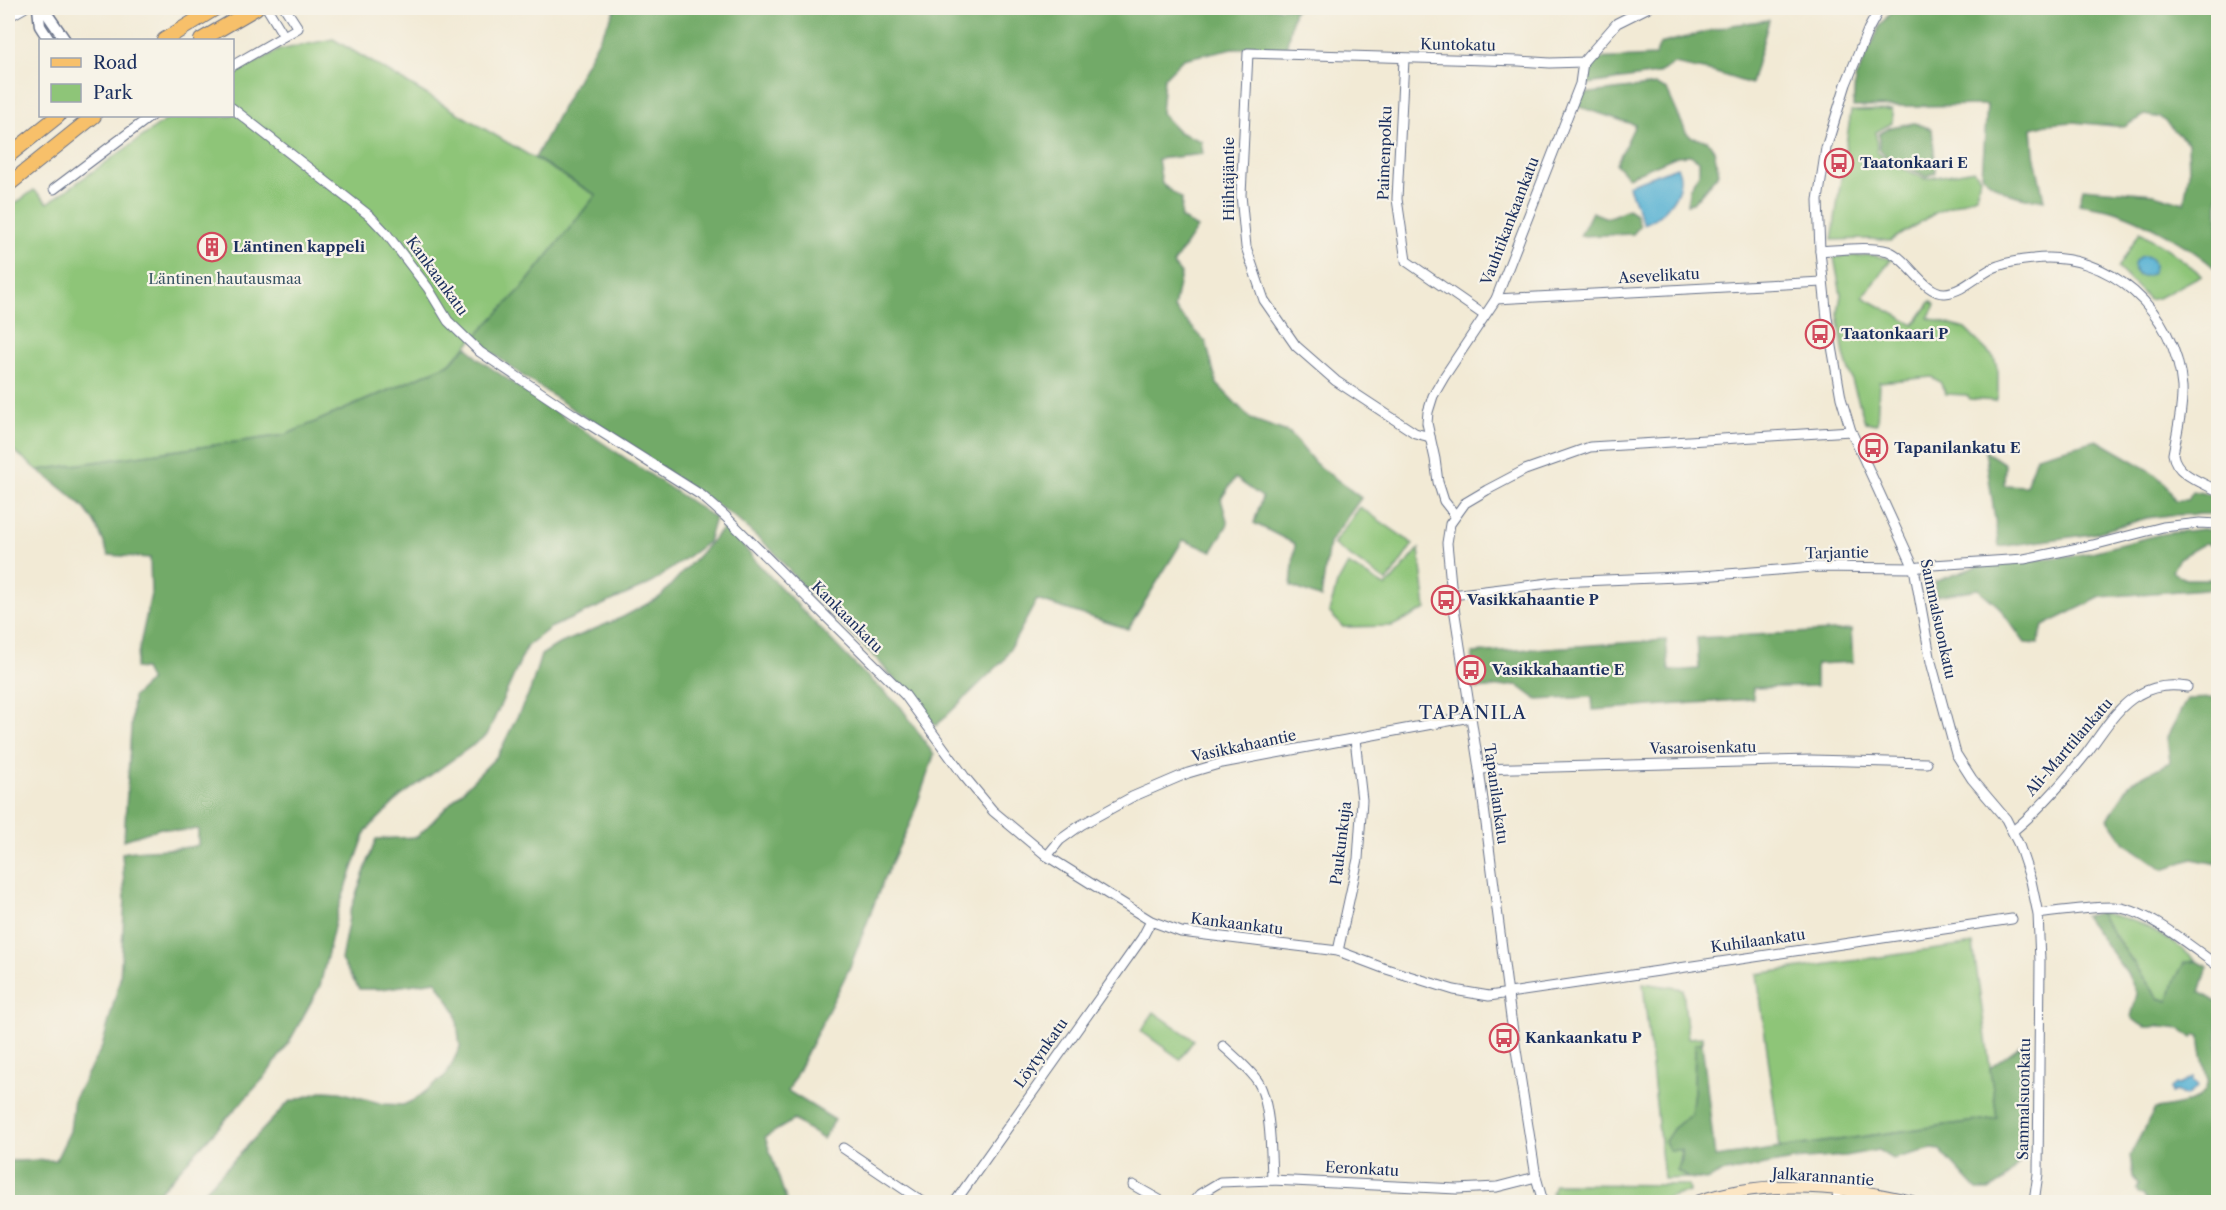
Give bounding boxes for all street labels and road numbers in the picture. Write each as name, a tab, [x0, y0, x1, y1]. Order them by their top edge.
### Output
street label: Kuntokatu	[1420, 34, 1496, 55]
street label: Paimenpolku	[1373, 105, 1396, 201]
street label: Hiihtäjäntie	[1219, 137, 1238, 221]
street label: Vauhtikankaankatu	[1476, 154, 1543, 289]
street label: Kankaankatu	[402, 232, 473, 319]
street label: Asevelikatu	[1617, 264, 1700, 287]
street label: Tarjantie	[1805, 542, 1869, 563]
street label: Sammalsuonkatu	[1916, 557, 1960, 681]
street label: Kankaankatu	[808, 577, 887, 656]
street label: Ali-Marttilankatu	[2020, 694, 2116, 800]
street label: Vasikkahaantie	[1189, 725, 1298, 766]
street label: Vasaroisenkatu	[1648, 737, 1757, 758]
street label: Tapanilankatu	[1480, 742, 1513, 845]
street label: Paukunkuja	[1326, 800, 1355, 886]
street label: Kankaankatu	[1190, 908, 1285, 939]
street label: Kuhilaankatu	[1709, 924, 1806, 957]
street label: Löytynkatu	[1010, 1014, 1072, 1091]
street label: Sammalsuonkatu	[2013, 1038, 2034, 1160]
street label: Eeronkatu	[1324, 1157, 1400, 1180]
street label: Jalkarannantie	[1769, 1163, 1875, 1190]

